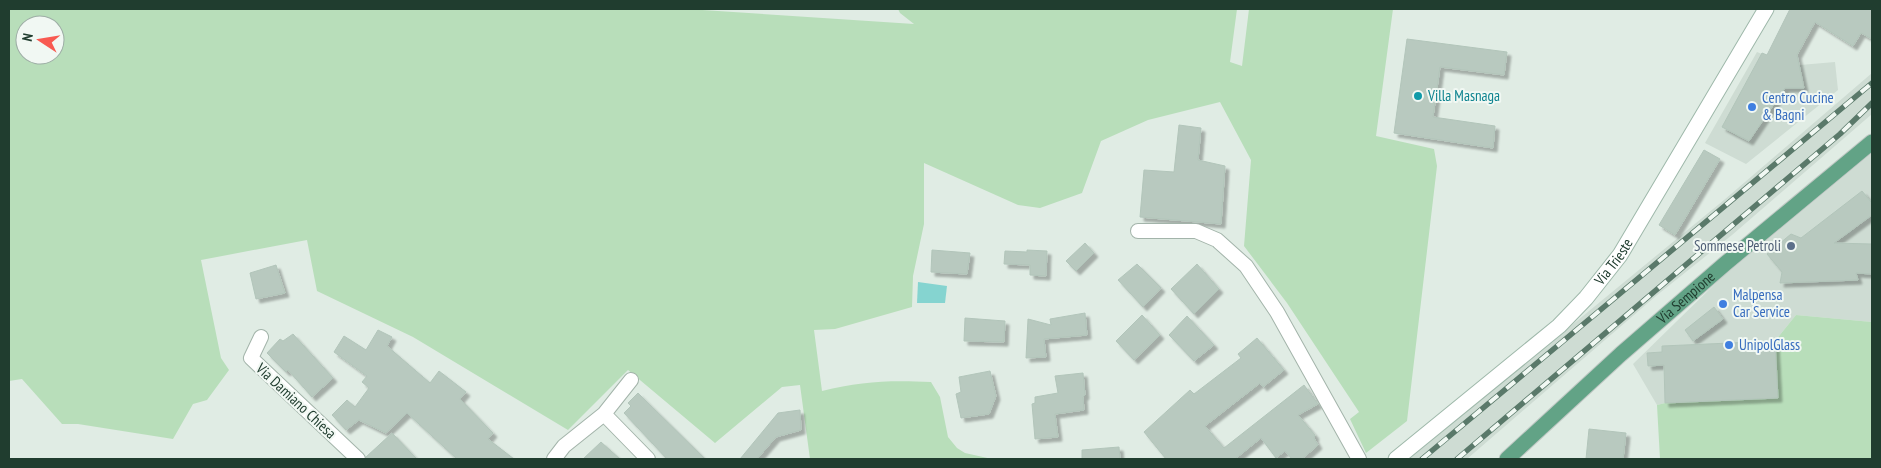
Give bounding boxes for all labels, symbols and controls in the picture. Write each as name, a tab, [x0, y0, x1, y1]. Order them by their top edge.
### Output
north arrow	[15, 15, 65, 65]
text: N	[18, 32, 37, 43]
place label: Villa Masnaga	[1427, 86, 1500, 105]
place label: Centro Cucine & Bagni	[1762, 88, 1834, 124]
marker: Villa Masnaga	[1412, 90, 1424, 102]
marker: Centro Cucine & Bagni	[1746, 101, 1758, 113]
street label: Via Trieste	[1589, 235, 1637, 289]
place label: Sommese Petroli	[1694, 236, 1781, 255]
marker: Sommese Petroli	[1785, 240, 1797, 252]
street label: Via Sempione	[1652, 267, 1719, 328]
place label: Malpensa Car Service	[1733, 285, 1790, 321]
marker: Malpensa Car Service	[1717, 298, 1729, 310]
place label: UnipolGlass	[1739, 335, 1800, 354]
marker: UnipolGlass	[1723, 339, 1735, 351]
street label: Via Damiano Chiesa	[252, 358, 340, 443]

